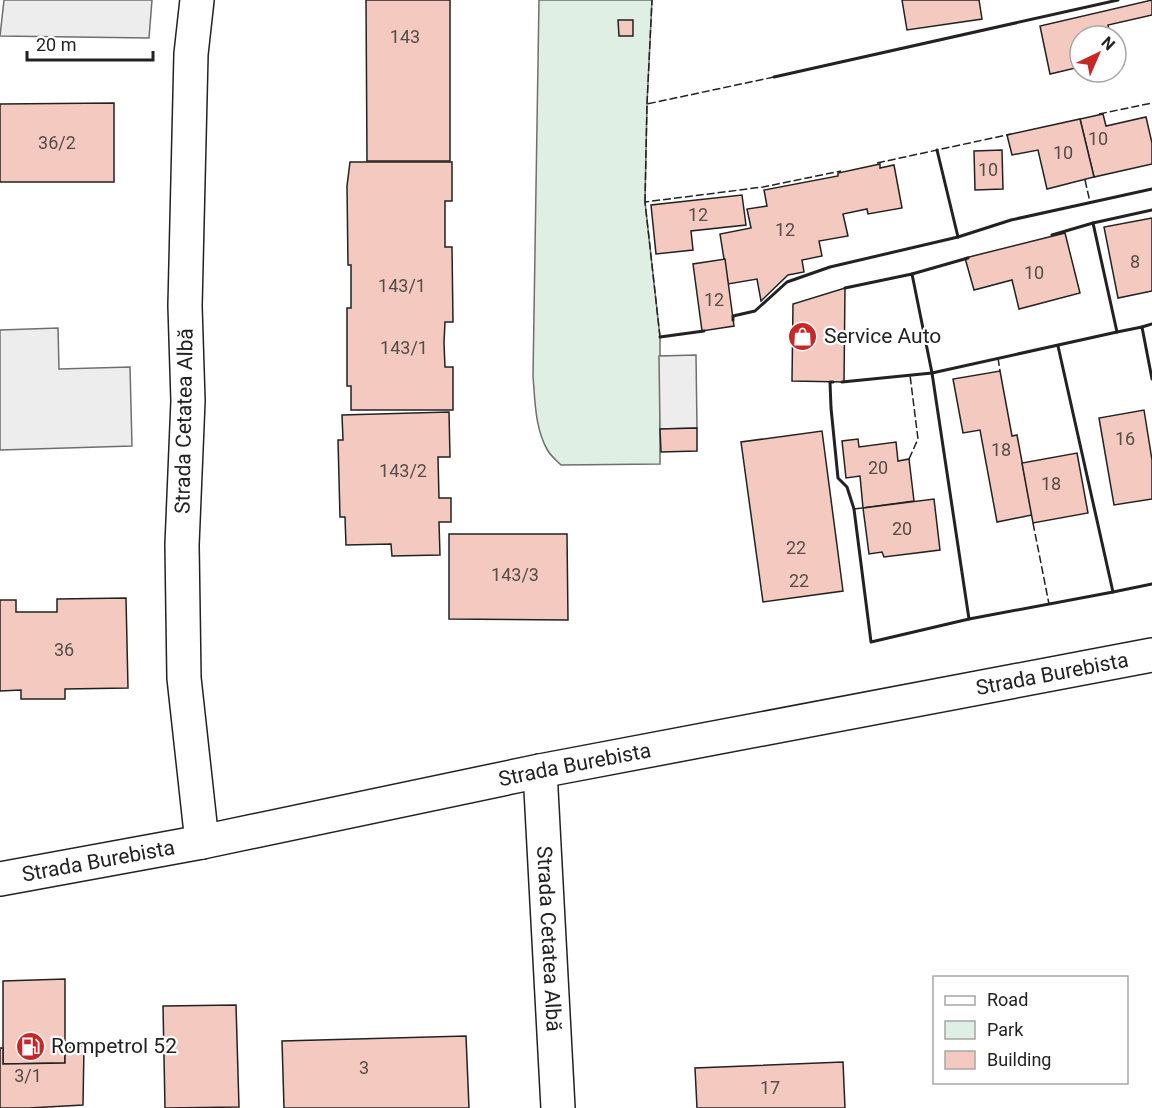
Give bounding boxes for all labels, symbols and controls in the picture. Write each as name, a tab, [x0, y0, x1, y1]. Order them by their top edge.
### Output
scale bar	[27, 24, 153, 62]
north arrow	[1068, 24, 1128, 84]
house number: 143	[390, 26, 420, 47]
text: N	[1097, 33, 1119, 54]
text: 20 m	[36, 34, 76, 55]
house number: 10	[1088, 128, 1108, 149]
house number: 36/2	[38, 132, 76, 153]
house number: 10	[1053, 142, 1073, 163]
house number: 10	[978, 159, 998, 180]
house number: 12	[688, 204, 708, 225]
house number: 12	[775, 219, 795, 240]
house number: 8	[1130, 251, 1140, 272]
house number: 10	[1024, 262, 1044, 283]
house number: 143/1	[378, 275, 426, 296]
house number: 12	[704, 289, 724, 310]
shop icon: Service Auto	[787, 320, 819, 352]
place label: Service Auto	[824, 324, 941, 348]
street label: Strada Cetatea Albă	[170, 328, 198, 514]
house number: 143/1	[380, 337, 428, 358]
house number: 16	[1115, 428, 1135, 449]
house number: 18	[991, 439, 1011, 460]
house number: 20	[868, 457, 888, 478]
house number: 143/2	[379, 460, 427, 481]
house number: 18	[1041, 473, 1061, 494]
house number: 20	[892, 518, 912, 539]
house number: 22	[786, 537, 806, 558]
house number: 143/3	[491, 564, 539, 585]
house number: 22	[789, 570, 809, 591]
house number: 36	[54, 639, 74, 660]
street label: Strada Burebista	[974, 648, 1130, 700]
street label: Strada Burebista	[496, 738, 653, 791]
street label: Strada Burebista	[20, 835, 177, 887]
street label: Strada Cetatea Albă	[532, 845, 566, 1032]
legend	[933, 976, 1128, 1084]
text: Road	[987, 989, 1028, 1010]
text: Park	[987, 1019, 1024, 1040]
fuel station icon: Rompetrol 52	[14, 1030, 46, 1062]
place label: Rompetrol 52	[51, 1034, 177, 1058]
text: Building	[987, 1049, 1051, 1070]
house number: 3	[359, 1057, 369, 1078]
house number: 3/1	[14, 1065, 42, 1086]
house number: 17	[760, 1077, 780, 1098]

